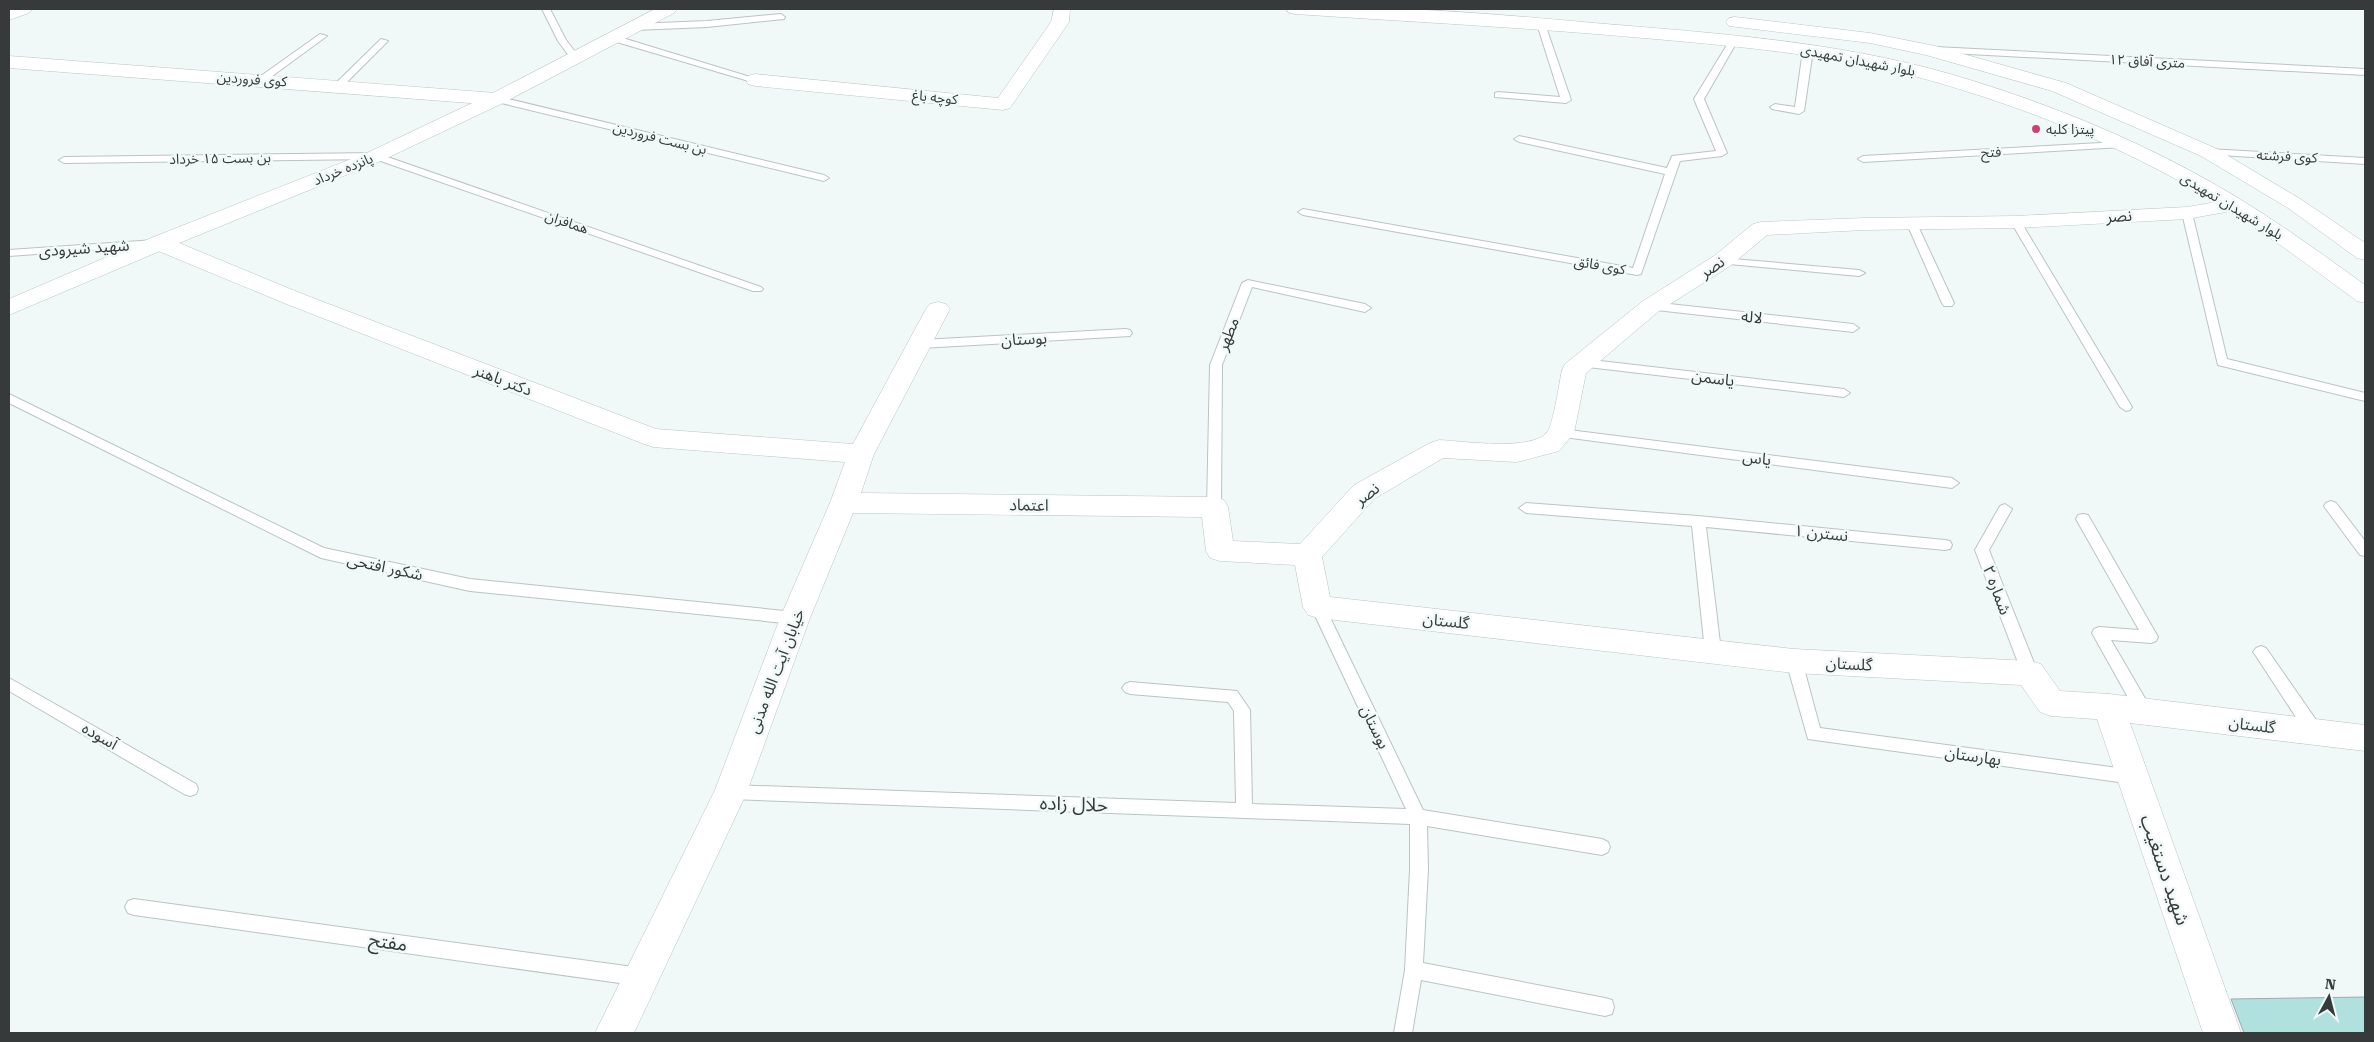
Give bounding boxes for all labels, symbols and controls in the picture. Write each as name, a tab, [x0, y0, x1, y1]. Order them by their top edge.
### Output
street label: بلوار شهیدان تمهیدی	[1799, 41, 1917, 80]
street label: ۱۲ متری آفاق	[2108, 51, 2186, 72]
street label: کوی فروردین	[216, 69, 288, 90]
street label: کوچه باغ	[911, 87, 959, 110]
street label: بن بست فروردین	[611, 119, 709, 158]
place label: پیتزا کلبه	[2046, 121, 2094, 139]
marker: پیتزا کلبه	[2030, 123, 2042, 135]
street label: فتح	[1980, 143, 2002, 164]
street label: کوی فرشته	[2256, 146, 2318, 167]
street label: بن بست ۱۵ خرداد	[169, 149, 271, 168]
street label: پانزده خرداد	[311, 150, 376, 190]
street label: بلوار شهیدان تمهیدی	[2177, 169, 2286, 244]
street label: نصر	[2105, 206, 2132, 226]
street label: همافران	[543, 207, 591, 238]
street label: شهید شیرودی	[38, 235, 130, 261]
street label: نصر	[1695, 252, 1728, 283]
street label: کوی فائق	[1573, 253, 1627, 279]
street label: لاله	[1740, 306, 1764, 328]
street label: مطهر	[1212, 315, 1243, 354]
street label: بوستان	[1001, 328, 1047, 350]
street label: دکتر باهنر	[470, 360, 535, 400]
street label: یاسمن	[1691, 366, 1735, 390]
street label: یاس	[1742, 447, 1772, 469]
street label: نصر	[1350, 479, 1383, 510]
street label: اعتماد	[1009, 495, 1049, 515]
street label: نسترن ۱	[1793, 521, 1849, 545]
street label: شکور افتحی	[345, 550, 425, 584]
street label: شماره ۲	[1979, 563, 2015, 617]
street label: خیابان آیت الله مدنی	[744, 606, 808, 736]
street label: گلستان	[1422, 609, 1471, 633]
street label: گلستان	[1825, 653, 1873, 675]
street label: بوستان	[1356, 702, 1394, 752]
street label: گلستان	[2228, 713, 2277, 737]
street label: آسوده	[79, 718, 122, 754]
street label: بهارستان	[1944, 743, 2002, 769]
street label: حلال زاده	[1039, 791, 1109, 817]
street label: شهید دستغیب	[2135, 812, 2195, 928]
street label: مفتح	[367, 928, 409, 959]
north arrow	[2304, 972, 2354, 1022]
text: N	[2324, 975, 2337, 993]

